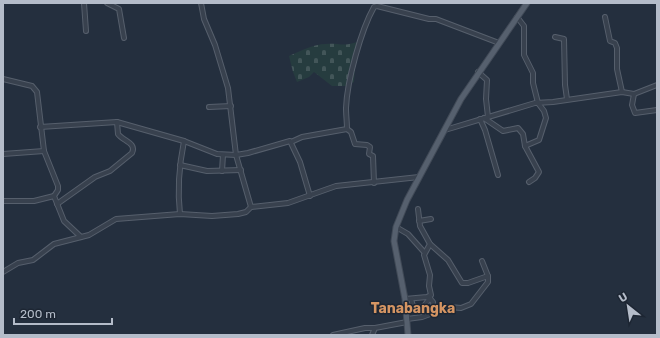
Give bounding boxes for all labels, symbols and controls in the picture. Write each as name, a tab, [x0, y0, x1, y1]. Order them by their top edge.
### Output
north arrow	[608, 286, 648, 326]
text: U	[617, 290, 630, 305]
scale bar	[14, 300, 112, 326]
district label: Tanabangka	[371, 300, 455, 317]
text: 200 m	[20, 307, 56, 321]

